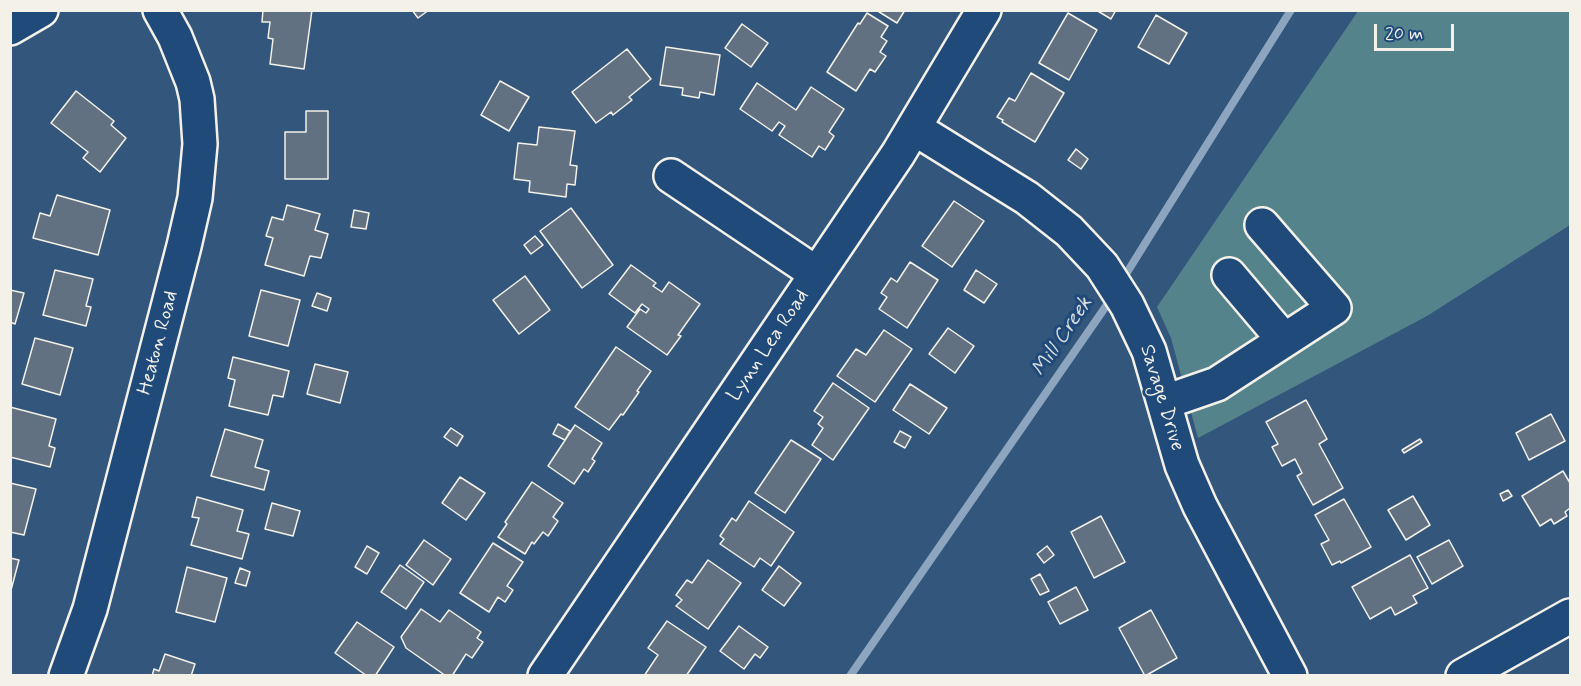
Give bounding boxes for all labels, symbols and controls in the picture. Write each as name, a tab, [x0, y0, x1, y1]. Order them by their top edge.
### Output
scale bar	[1377, 12, 1456, 50]
text: 20 m	[1385, 22, 1423, 46]
street label: Lynn Lea Road	[723, 286, 815, 406]
street label: Heaton Road	[134, 288, 184, 398]
water label: Mill Creek	[1027, 292, 1099, 382]
street label: Savage Drive	[1133, 342, 1189, 454]

